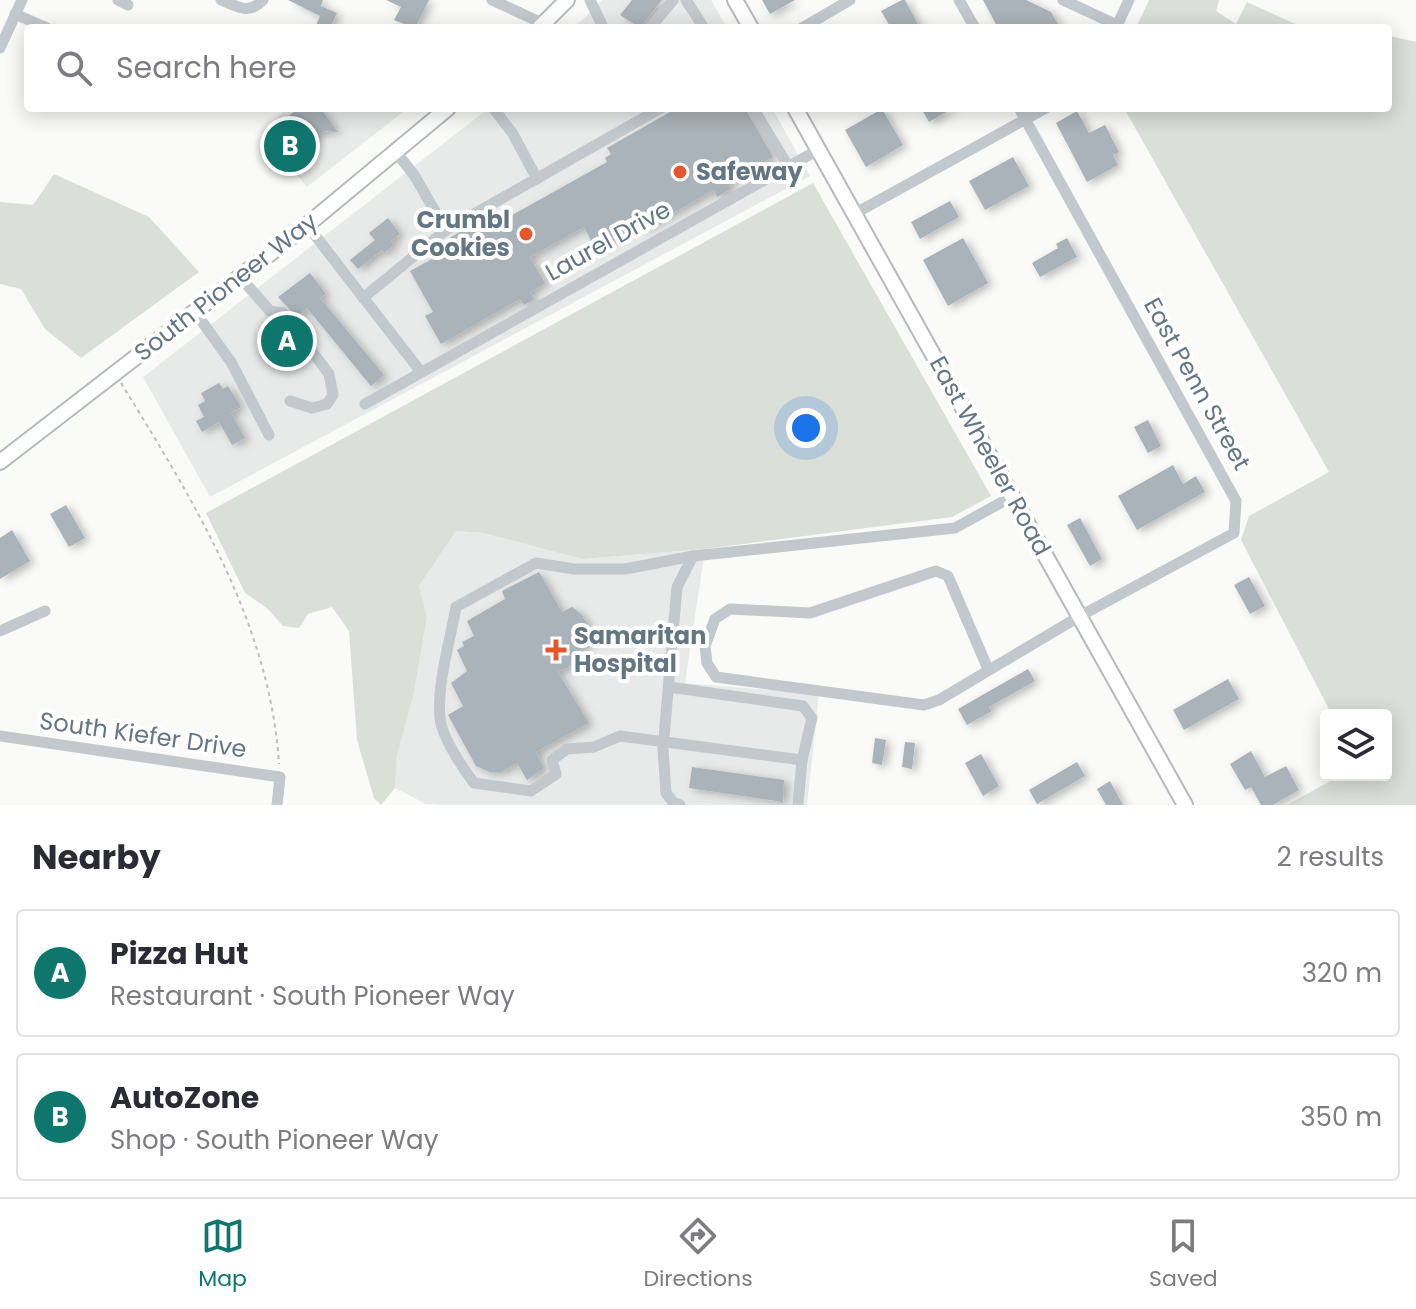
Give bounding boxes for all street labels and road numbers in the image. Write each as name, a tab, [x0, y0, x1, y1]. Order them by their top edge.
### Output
street label: Laurel Drive	[539, 193, 676, 289]
street label: South Pioneer Way	[127, 204, 325, 369]
street label: East Penn Street	[1136, 292, 1259, 476]
street label: East Wheeler Road	[922, 350, 1059, 561]
street label: South Kiefer Drive	[37, 704, 249, 765]

